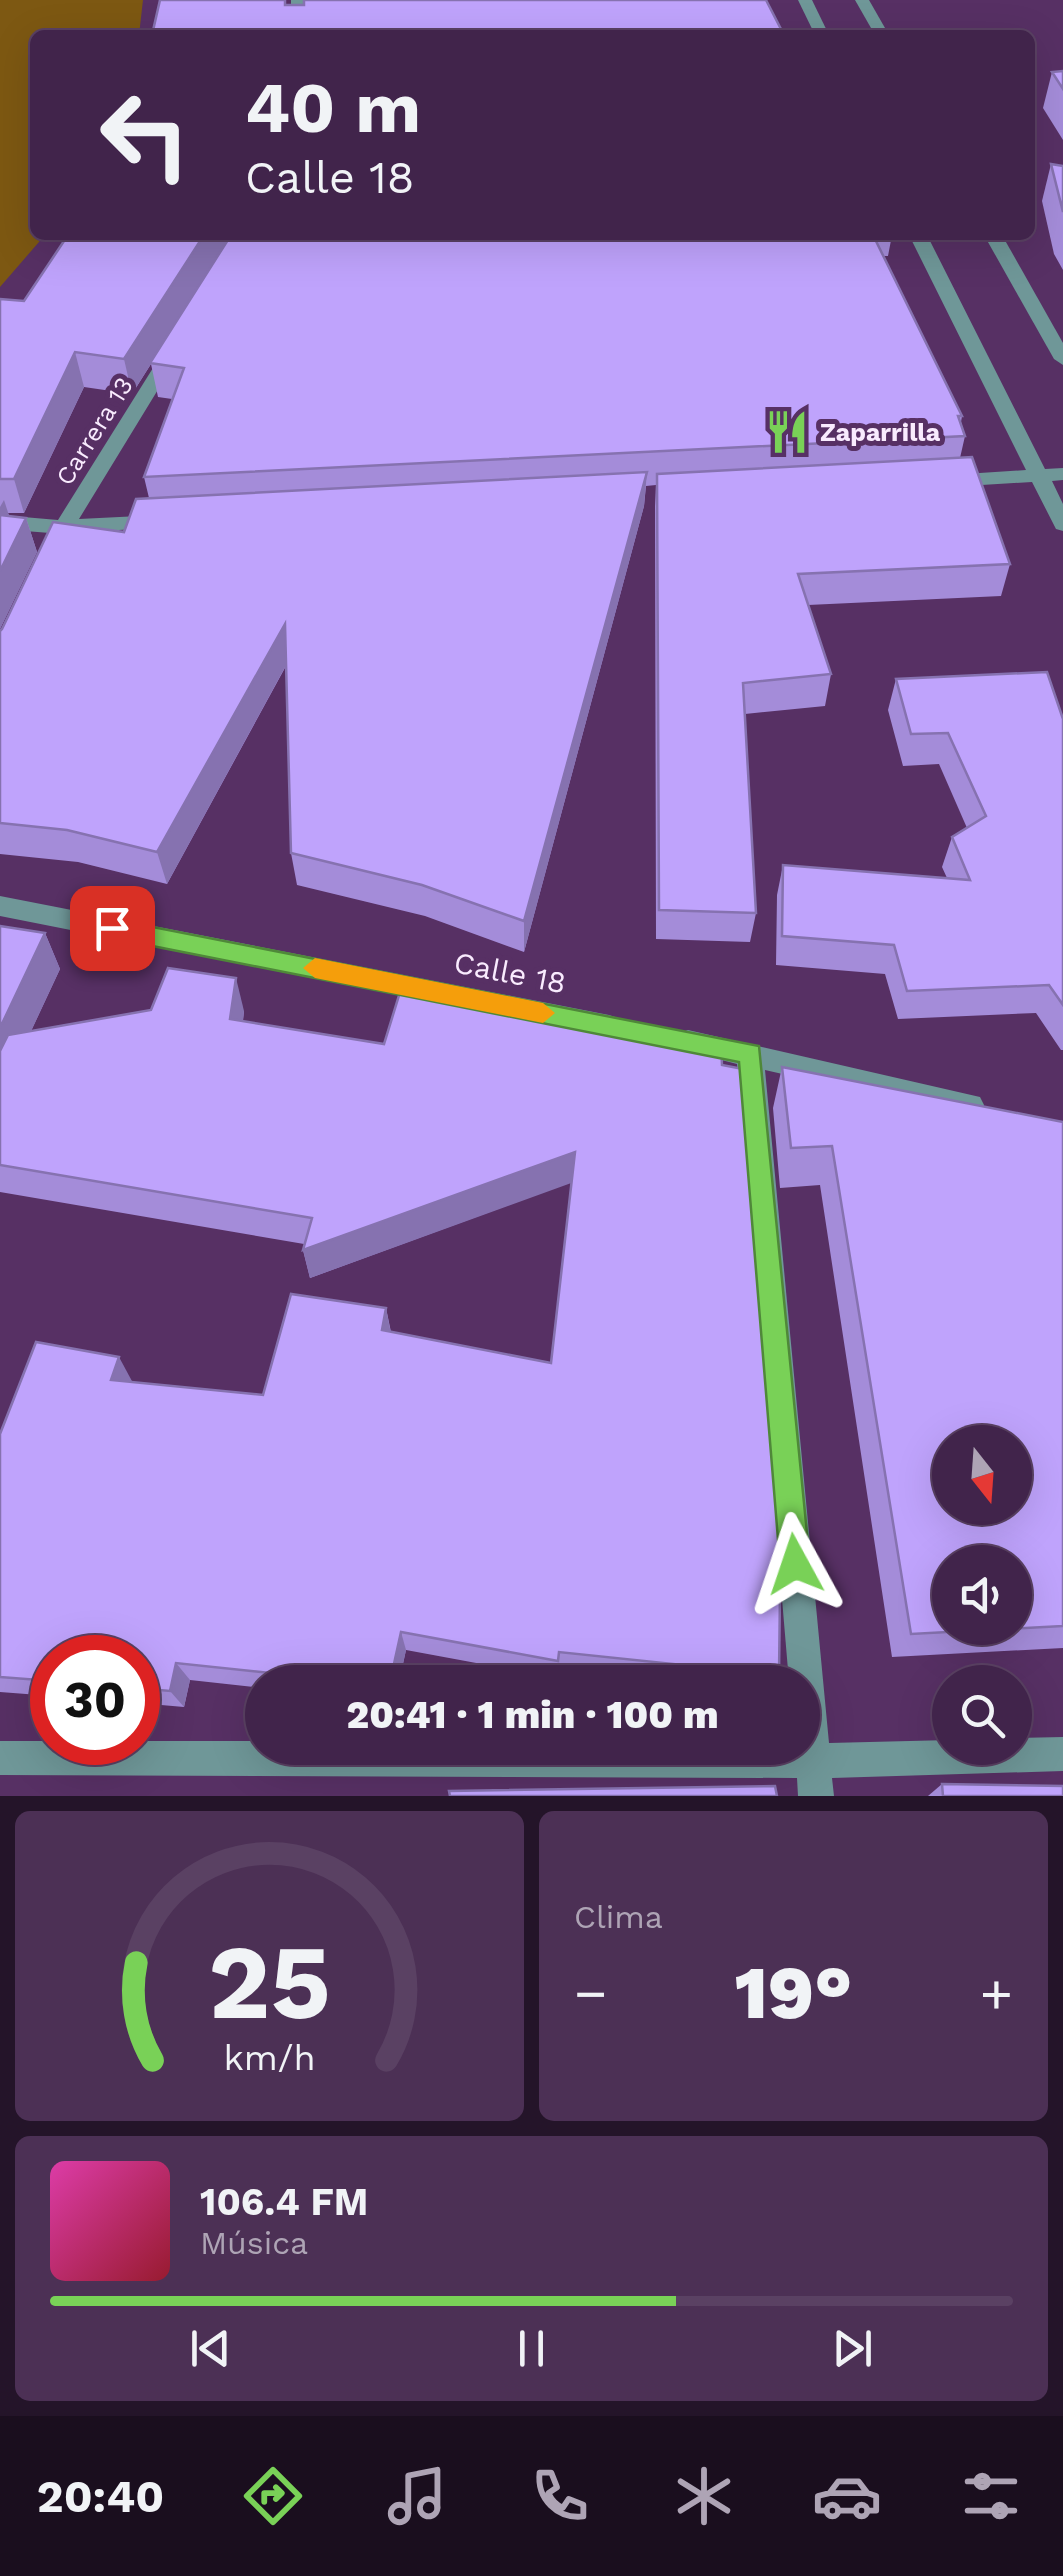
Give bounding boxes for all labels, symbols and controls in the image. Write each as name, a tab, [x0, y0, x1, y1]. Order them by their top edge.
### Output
text: 40 m	[245, 67, 421, 149]
icon: left	[80, 70, 210, 200]
text: Calle 18	[245, 151, 415, 204]
street label: Carrera 13	[50, 372, 139, 490]
restaurant icon: Zaparrilla	[763, 408, 811, 456]
place label: Zaparrilla	[820, 418, 941, 447]
pin	[70, 886, 155, 971]
icon: arrive	[85, 901, 140, 956]
street label: Calle 18	[451, 945, 569, 1000]
north arrow	[932, 1425, 1032, 1525]
map controls	[932, 1425, 1032, 1765]
position arrow	[743, 1512, 847, 1616]
button: sound	[932, 1545, 1032, 1645]
speed limit sign: 30	[30, 1635, 160, 1765]
button: search	[932, 1665, 1032, 1765]
text: 20:41 · 1 min · 100 m	[346, 1693, 719, 1737]
text: Clima	[574, 1898, 663, 1936]
text: 25	[208, 1921, 331, 2043]
text: 19°	[735, 1948, 852, 2036]
text: −	[574, 1961, 607, 2025]
text: +	[980, 1961, 1013, 2025]
text: km/h	[223, 2037, 316, 2079]
text: 106.4 FM	[200, 2180, 368, 2224]
text: Música	[200, 2224, 308, 2262]
icon: previous	[183, 2321, 238, 2376]
icon: pause	[504, 2321, 559, 2376]
icon: next	[825, 2321, 880, 2376]
icon: directions	[238, 2461, 308, 2531]
icon: music	[382, 2461, 452, 2531]
icon: phone	[525, 2461, 595, 2531]
icon: climate	[669, 2461, 739, 2531]
icon: car	[812, 2461, 882, 2531]
icon: filters	[956, 2461, 1026, 2531]
text: 20:40	[37, 2470, 164, 2523]

